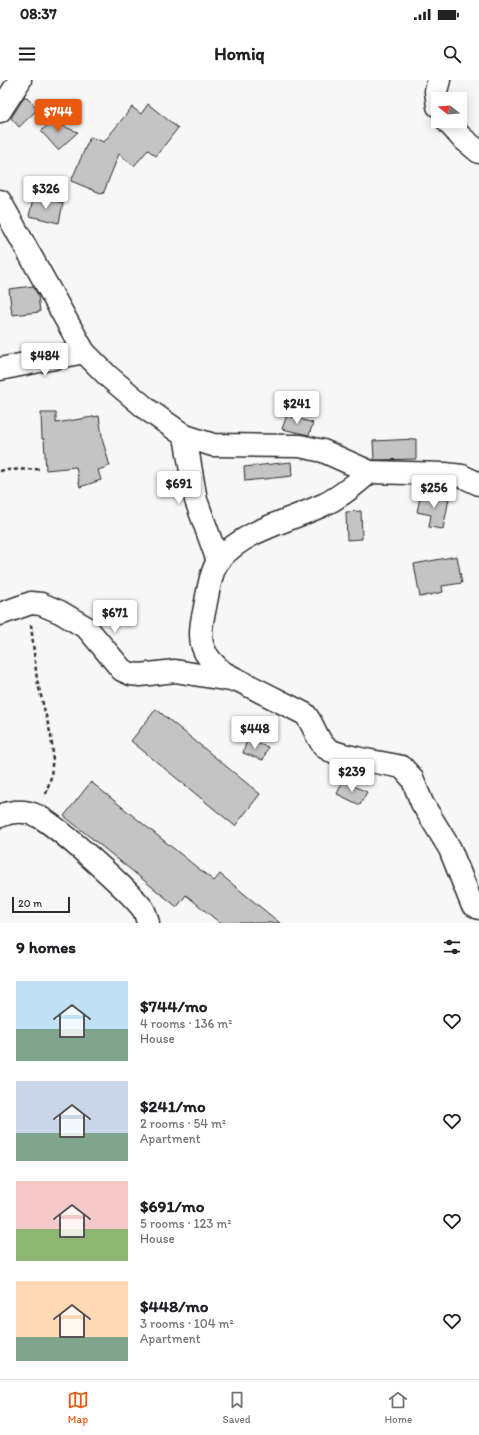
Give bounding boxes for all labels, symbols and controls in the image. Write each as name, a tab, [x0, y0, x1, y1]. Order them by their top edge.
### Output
text: 08:37	[20, 5, 57, 23]
icon: menu	[16, 43, 38, 65]
text: Homiq	[214, 43, 265, 65]
icon: search	[441, 43, 463, 65]
north arrow	[431, 92, 467, 128]
map controls	[431, 92, 467, 128]
pin: $744	[34, 99, 82, 133]
text: $744	[44, 104, 72, 119]
pin: $326	[22, 176, 70, 210]
text: $326	[32, 181, 60, 196]
pin: $484	[21, 343, 69, 377]
text: $484	[30, 348, 60, 363]
pin: $241	[273, 391, 321, 425]
text: $241	[283, 396, 311, 411]
pin: $691	[155, 471, 203, 505]
pin: $256	[410, 475, 458, 509]
text: $691	[166, 476, 192, 491]
text: $256	[420, 480, 448, 495]
pin: $671	[91, 600, 139, 634]
text: $671	[102, 605, 128, 620]
pin: $448	[231, 716, 279, 750]
text: $448	[240, 721, 270, 736]
pin: $239	[328, 759, 376, 793]
text: $239	[338, 764, 366, 779]
scale bar	[12, 895, 70, 914]
text: 20 m	[18, 897, 42, 910]
icon: filters	[441, 936, 463, 958]
text: 9 homes	[16, 937, 76, 957]
text: $744/mo	[140, 996, 208, 1016]
icon: home	[48, 997, 96, 1045]
icon: heart	[441, 1010, 463, 1032]
text: 4 rooms · 136 m²	[140, 1016, 232, 1031]
text: House	[140, 1031, 175, 1046]
text: $241/mo	[140, 1096, 206, 1116]
icon: home	[48, 1097, 96, 1145]
icon: heart	[441, 1110, 463, 1132]
text: 2 rooms · 54 m²	[140, 1116, 226, 1131]
text: Apartment	[140, 1131, 201, 1146]
text: $691/mo	[140, 1196, 204, 1216]
icon: home	[48, 1197, 96, 1245]
icon: heart	[441, 1210, 463, 1232]
text: 5 rooms · 123 m²	[140, 1216, 231, 1231]
text: House	[140, 1231, 175, 1246]
text: $448/mo	[140, 1296, 208, 1316]
icon: home	[48, 1297, 96, 1345]
icon: heart	[441, 1310, 463, 1332]
text: 3 rooms · 104 m²	[140, 1316, 233, 1331]
text: Apartment	[140, 1331, 201, 1346]
tab: Map	[67, 1389, 89, 1426]
tab: Saved	[223, 1389, 251, 1426]
tab: Home	[384, 1389, 412, 1426]

